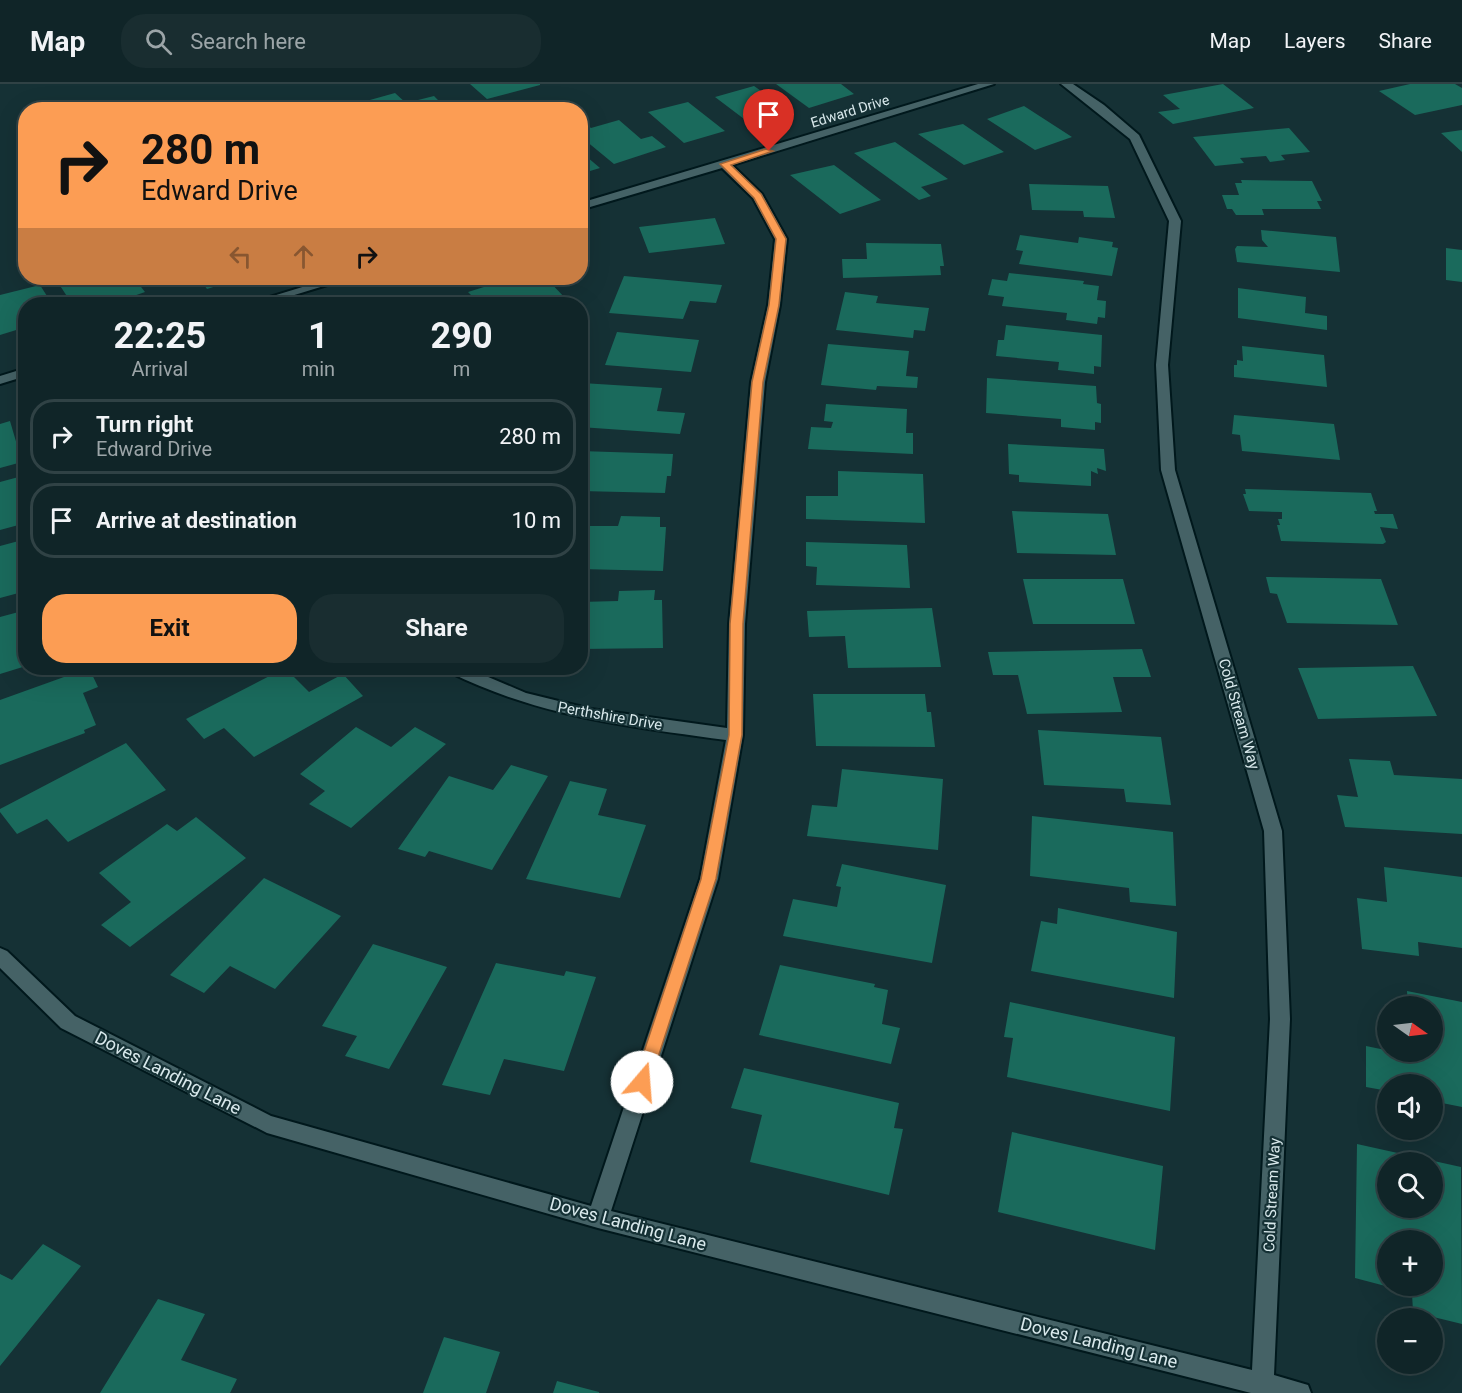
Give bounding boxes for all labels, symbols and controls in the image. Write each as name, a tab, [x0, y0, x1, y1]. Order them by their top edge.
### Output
search box	[121, 14, 541, 68]
text: Map	[30, 25, 85, 58]
icon: search	[142, 25, 175, 58]
text: Search here	[190, 29, 306, 54]
text: Map	[1209, 29, 1251, 53]
text: Layers	[1284, 29, 1345, 53]
text: Share	[1378, 29, 1432, 53]
pin	[743, 89, 794, 151]
street label: Edward Drive	[809, 91, 891, 131]
icon: arrive	[752, 98, 785, 131]
text: 280 m	[141, 125, 260, 174]
icon: right	[42, 126, 120, 204]
text: Edward Drive	[141, 175, 298, 207]
icon: left	[224, 240, 257, 273]
icon: ahead	[287, 240, 320, 273]
icon: right	[350, 240, 383, 273]
text: 22:25	[113, 315, 206, 357]
text: 1	[308, 315, 329, 357]
text: 290	[431, 315, 493, 357]
text: Arrival	[131, 357, 188, 381]
text: min	[302, 357, 335, 381]
text: m	[453, 357, 470, 381]
text: Turn right	[96, 412, 193, 437]
icon: right	[45, 420, 78, 453]
text: 280 m	[499, 424, 561, 449]
text: Edward Drive	[96, 437, 212, 461]
icon: arrive	[45, 504, 78, 537]
text: Arrive at destination	[96, 508, 297, 533]
text: 10 m	[512, 508, 561, 533]
button: Exit	[42, 594, 297, 663]
button: Share	[309, 594, 564, 663]
street label: Cold Stream Way	[1215, 657, 1263, 771]
street label: Perthshire Drive	[556, 698, 664, 734]
north arrow	[1377, 996, 1443, 1062]
map controls	[1377, 996, 1443, 1374]
street label: Doves Landing Lane	[92, 1027, 245, 1119]
position arrow	[610, 1050, 674, 1114]
button: sound	[1377, 1074, 1443, 1140]
street label: Cold Stream Way	[1260, 1138, 1284, 1252]
button: search	[1377, 1152, 1443, 1218]
street label: Doves Landing Lane	[548, 1193, 709, 1255]
button: +	[1377, 1230, 1443, 1296]
button: −	[1377, 1308, 1443, 1374]
street label: Doves Landing Lane	[1018, 1313, 1180, 1372]

